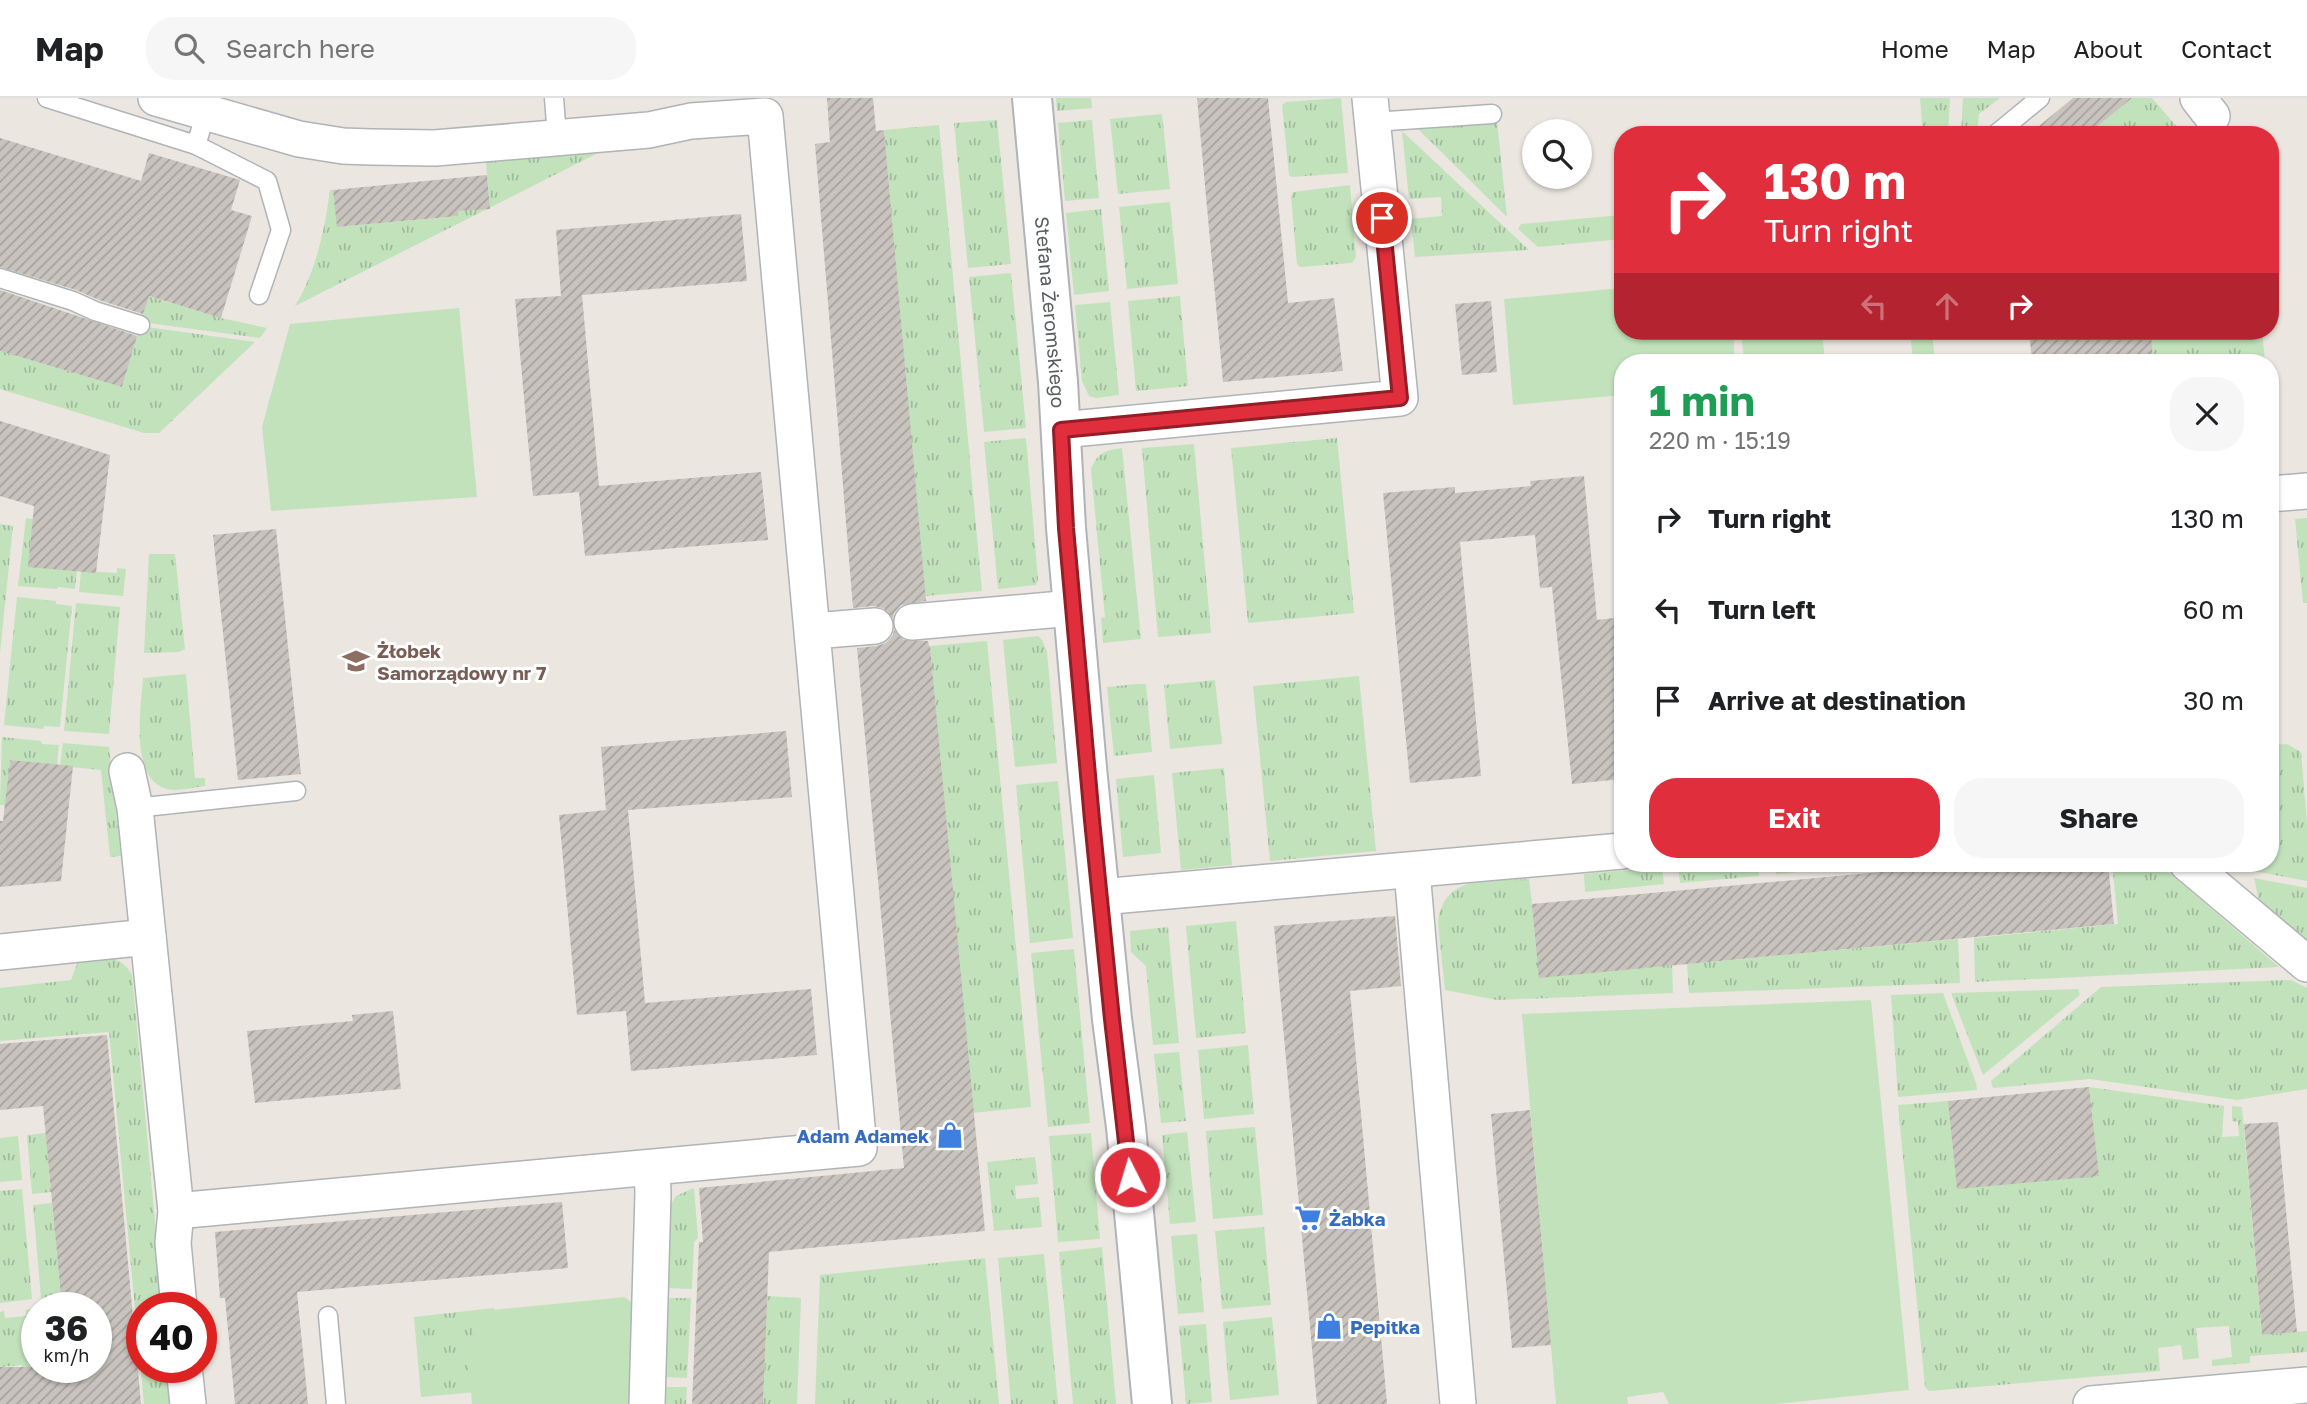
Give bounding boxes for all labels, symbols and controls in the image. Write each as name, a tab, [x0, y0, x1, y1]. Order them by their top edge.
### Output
search box	[146, 17, 636, 80]
text: Map	[35, 29, 104, 68]
icon: search	[170, 29, 208, 67]
text: Search here	[226, 33, 375, 64]
text: Home	[1881, 34, 1949, 63]
text: Map	[1987, 34, 2036, 63]
text: About	[2074, 34, 2143, 63]
text: Contact	[2181, 34, 2272, 63]
map controls	[1522, 119, 1592, 189]
button: search	[1522, 119, 1592, 189]
text: 130 m	[1764, 151, 1906, 210]
icon: right	[1649, 154, 1740, 245]
pin	[1352, 188, 1412, 248]
icon: arrive	[1363, 199, 1401, 237]
text: Turn right	[1764, 211, 1913, 249]
street label: Stefana Żeromskiego	[1031, 215, 1071, 409]
icon: left	[1855, 287, 1893, 325]
icon: ahead	[1928, 287, 1966, 325]
icon: right	[2001, 287, 2039, 325]
text: 1 min	[1649, 375, 1755, 425]
button: close	[2170, 377, 2244, 451]
text: 220 m · 15:19	[1649, 426, 1791, 454]
icon: right	[1649, 500, 1687, 538]
text: Turn right	[1708, 503, 1831, 534]
text: 130 m	[2171, 503, 2244, 534]
icon: left	[1649, 591, 1687, 629]
text: Turn left	[1708, 594, 1816, 625]
text: 60 m	[2183, 594, 2244, 625]
place label: Żłobek Samorządowy nr 7	[377, 639, 546, 684]
school or university icon: Żłobek Samorządowy nr 7	[341, 646, 371, 676]
icon: arrive	[1649, 682, 1687, 720]
text: Arrive at destination	[1708, 685, 1966, 716]
text: 30 m	[2183, 685, 2244, 716]
button: Exit	[1649, 778, 1940, 858]
button: Share	[1954, 778, 2244, 858]
shop icon: Adam Adamek	[935, 1120, 965, 1150]
place label: Adam Adamek	[797, 1124, 929, 1147]
position arrow	[1093, 1140, 1167, 1214]
supermarket icon: Żabka	[1293, 1203, 1323, 1233]
place label: Żabka	[1329, 1207, 1386, 1230]
speed limit sign: 40	[126, 1292, 217, 1383]
text: 36	[45, 1307, 88, 1349]
shop icon: Pepitka	[1314, 1311, 1344, 1341]
place label: Pepitka	[1350, 1315, 1420, 1338]
text: km/h	[44, 1344, 89, 1366]

